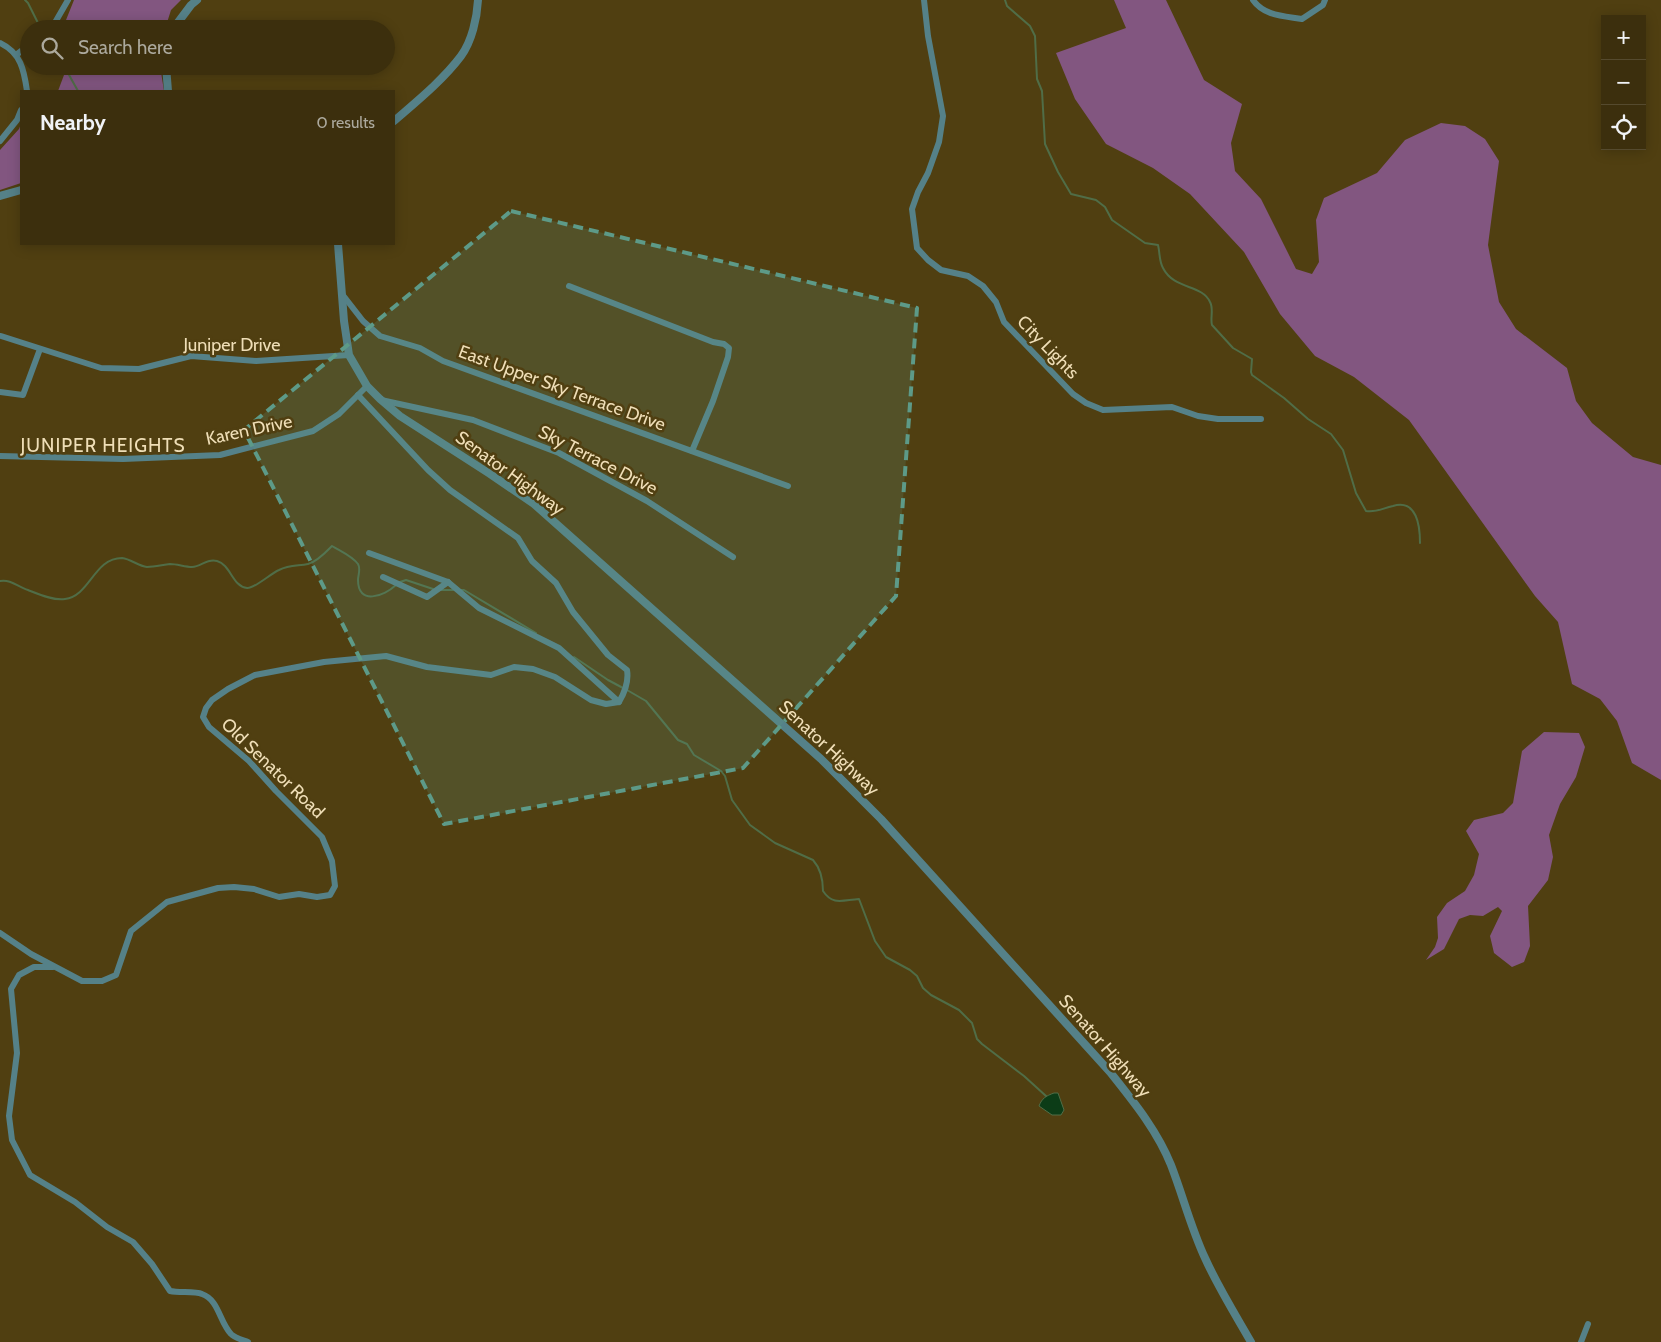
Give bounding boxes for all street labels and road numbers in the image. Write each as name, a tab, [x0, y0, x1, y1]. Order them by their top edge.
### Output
street label: City Lights	[1012, 311, 1084, 383]
street label: Juniper Drive	[182, 334, 281, 356]
street label: East Upper Sky Terrace Drive	[456, 340, 668, 436]
street label: Karen Drive	[204, 410, 294, 450]
street label: Sky Terrace Drive	[535, 421, 661, 499]
street label: Senator Highway	[451, 426, 569, 520]
street label: Senator Highway	[774, 696, 884, 800]
street label: Old Senator Road	[217, 713, 329, 823]
street label: Senator Highway	[1054, 990, 1156, 1102]

